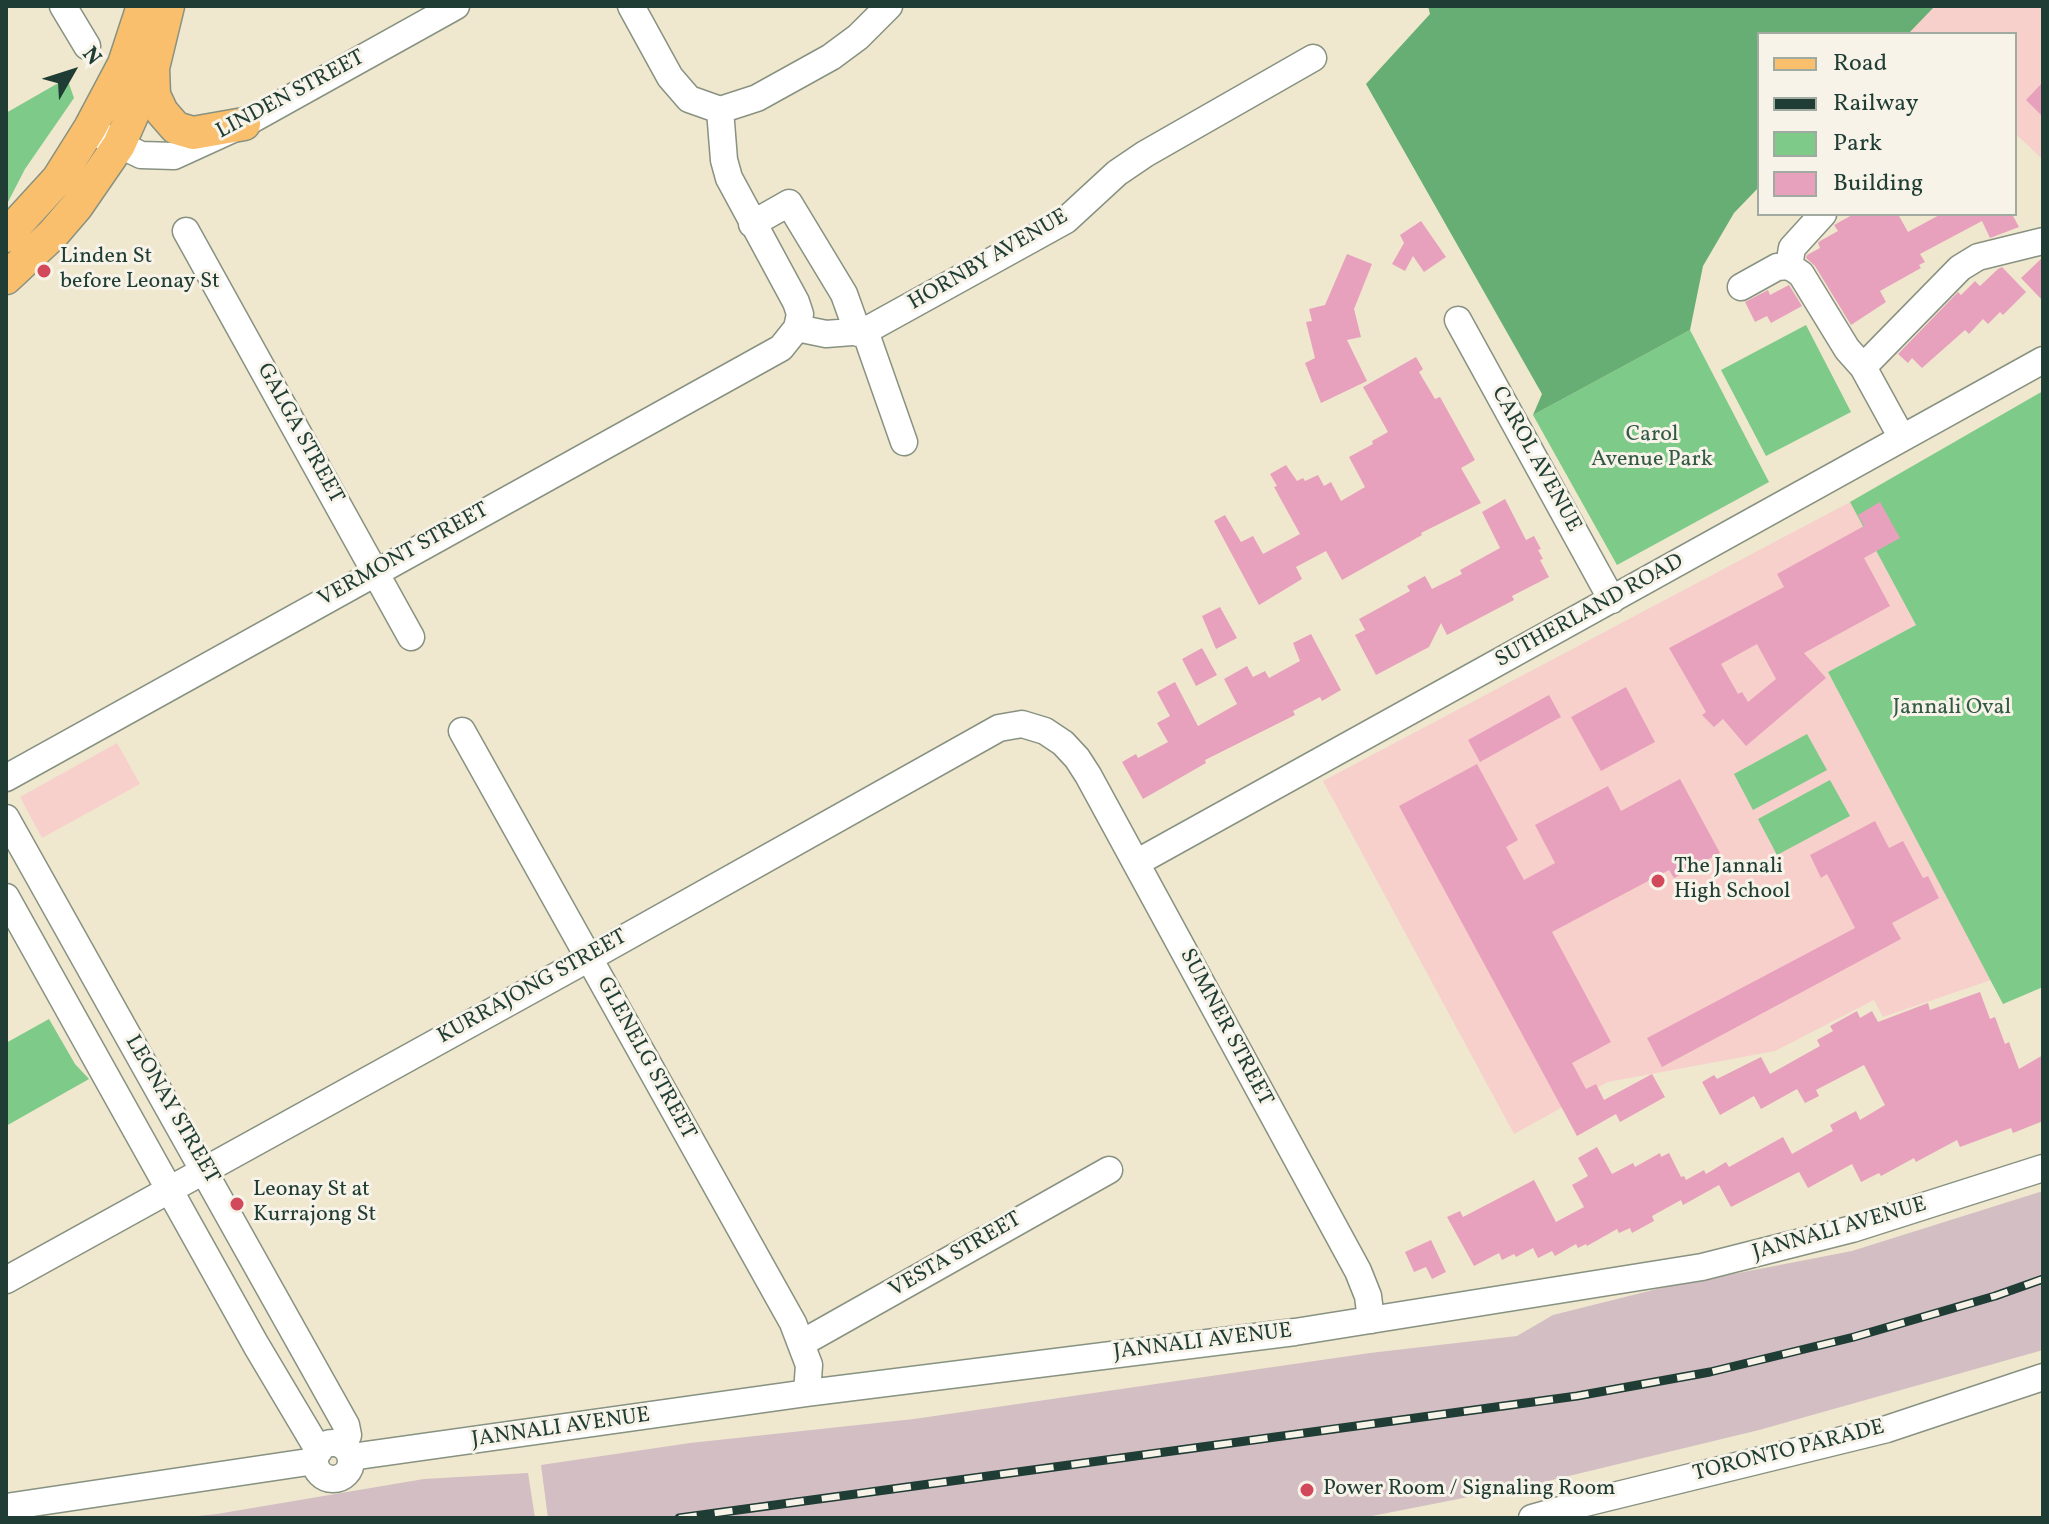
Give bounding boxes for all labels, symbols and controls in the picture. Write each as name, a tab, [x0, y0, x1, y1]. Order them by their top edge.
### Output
north arrow	[32, 32, 112, 112]
legend	[1757, 32, 2017, 216]
text: N	[74, 41, 108, 73]
street label: LINDEN STREET	[212, 46, 370, 146]
text: Road	[1833, 47, 1887, 81]
text: Railway	[1833, 87, 1919, 121]
text: Park	[1833, 127, 1882, 161]
text: Building	[1833, 167, 1923, 201]
street label: HORNBY AVENUE	[904, 205, 1074, 317]
place label: Linden St before Leonay St	[60, 245, 220, 296]
marker: Linden St before Leonay St	[35, 262, 53, 280]
street label: GALGA STREET	[250, 359, 348, 509]
street label: CAROL AVENUE	[1484, 383, 1586, 537]
park label: Carol Avenue Park	[1591, 423, 1713, 474]
street label: VERMONT STREET	[314, 498, 494, 614]
street label: SUTHERLAND ROAD	[1491, 549, 1689, 675]
park label: Jannali Oval	[1893, 696, 2011, 722]
place label: The Jannali High School	[1674, 855, 1790, 906]
marker: The Jannali High School	[1649, 872, 1667, 890]
street label: KURRAJONG STREET	[434, 925, 632, 1051]
street label: SUMNER STREET	[1173, 945, 1277, 1111]
street label: GLENELG STREET	[589, 973, 701, 1145]
street label: LEONAY STREET	[118, 1031, 224, 1189]
place label: Leonay St at Kurrajong St	[253, 1178, 376, 1230]
street label: JANNALI AVENUE	[1750, 1193, 1930, 1267]
marker: Leonay St at Kurrajong St	[228, 1195, 246, 1213]
street label: VESTA STREET	[885, 1207, 1027, 1305]
street label: JANNALI AVENUE	[1112, 1319, 1294, 1367]
street label: JANNALI AVENUE	[470, 1403, 652, 1455]
street label: TORONTO PARADE	[1691, 1415, 1887, 1489]
place label: Power Room / Signaling Room	[1323, 1477, 1616, 1503]
marker: Power Room / Signaling Room	[1298, 1481, 1316, 1499]

